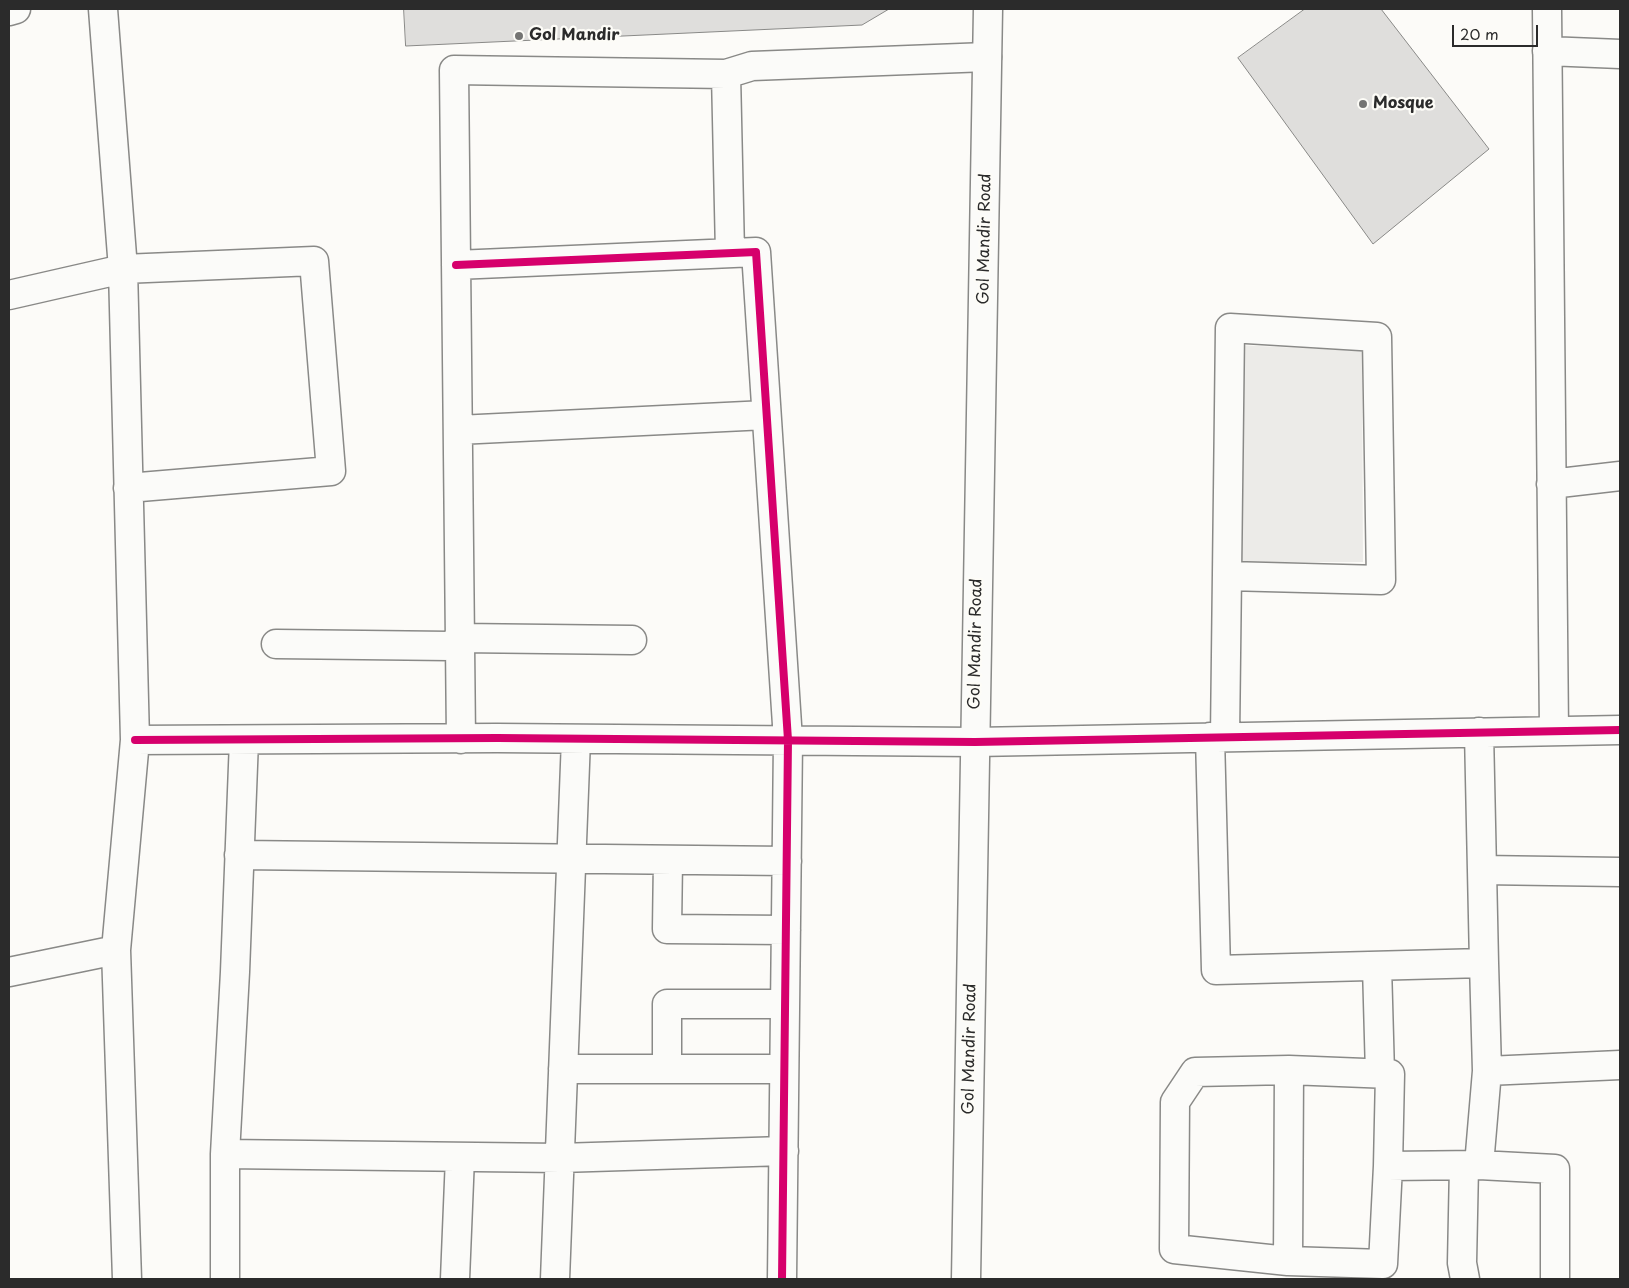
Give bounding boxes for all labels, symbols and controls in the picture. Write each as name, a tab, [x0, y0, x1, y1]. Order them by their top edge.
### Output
scale bar	[1454, 15, 1540, 47]
text: 20 m	[1460, 22, 1499, 45]
place label: Gol Mandir	[529, 26, 619, 46]
marker: Gol Mandir	[513, 30, 525, 42]
place label: Mosque	[1373, 94, 1433, 114]
marker: Mosque	[1357, 98, 1369, 110]
street label: Gol Mandir Road	[974, 173, 996, 305]
street label: Gol Mandir Road	[965, 578, 987, 710]
street label: Gol Mandir Road	[959, 983, 981, 1115]

